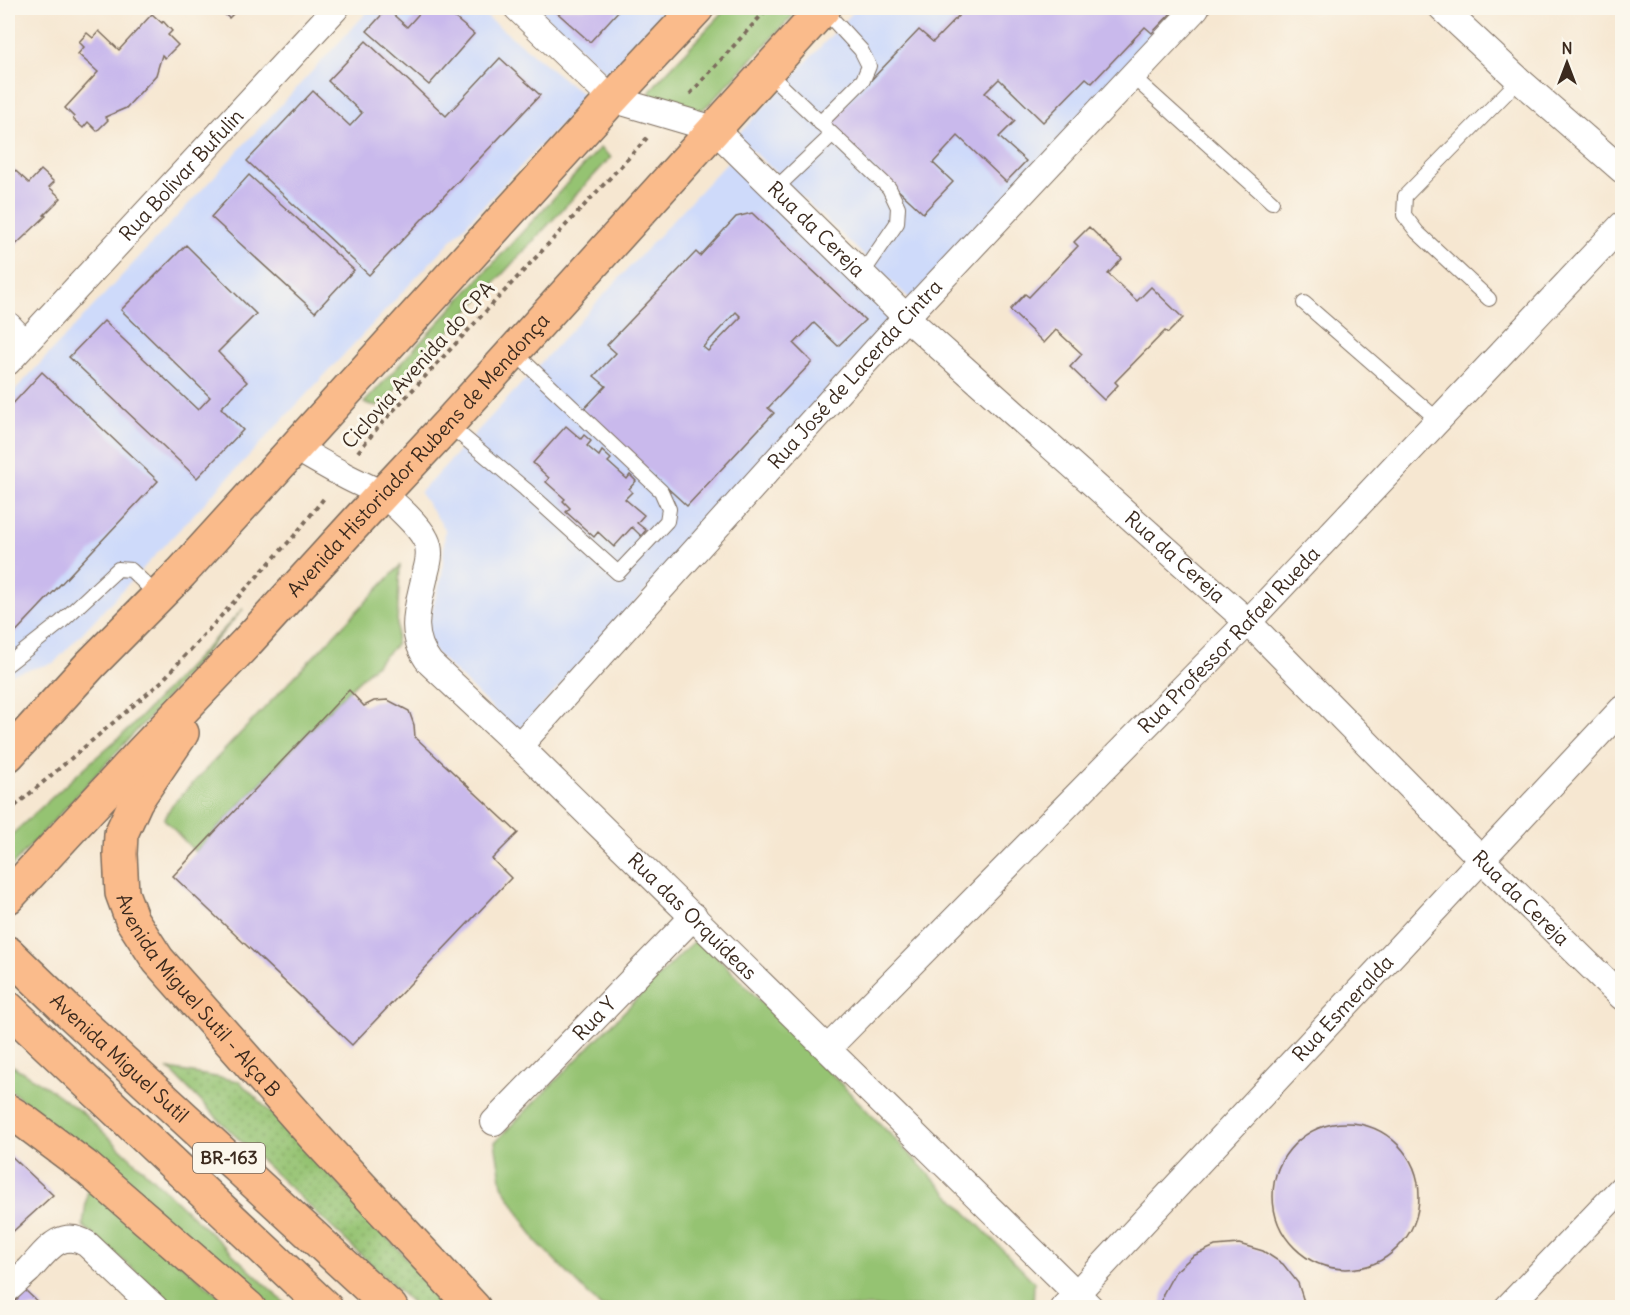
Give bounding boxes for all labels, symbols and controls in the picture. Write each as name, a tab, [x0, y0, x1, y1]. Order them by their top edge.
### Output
north arrow	[1537, 33, 1597, 93]
text: N	[1561, 38, 1573, 58]
street label: Rua Bolivar Bufulin	[114, 103, 248, 246]
street label: Rua da Cereja	[763, 176, 870, 282]
street label: Rua José de Lacerda Cintra	[762, 274, 947, 474]
street label: Ciclovia Avenida do CPA	[336, 276, 499, 453]
street label: Avenida Historiador Rubens de Mendonça	[281, 308, 554, 602]
street label: Rua da Cereja	[1120, 505, 1231, 608]
street label: Rua Professor Rafael Rueda	[1132, 541, 1325, 738]
street label: Rua da Cereja	[1467, 845, 1575, 951]
street label: Rua das Orquídeas	[623, 847, 762, 985]
street label: Avenida Miguel Sutil - Alça B	[117, 885, 289, 1103]
street label: Rua Esmeralda	[1287, 949, 1398, 1066]
street label: Avenida Miguel Sutil	[45, 988, 193, 1128]
street label: Rua Y	[567, 991, 621, 1046]
road number: BR-163	[193, 1143, 265, 1173]

